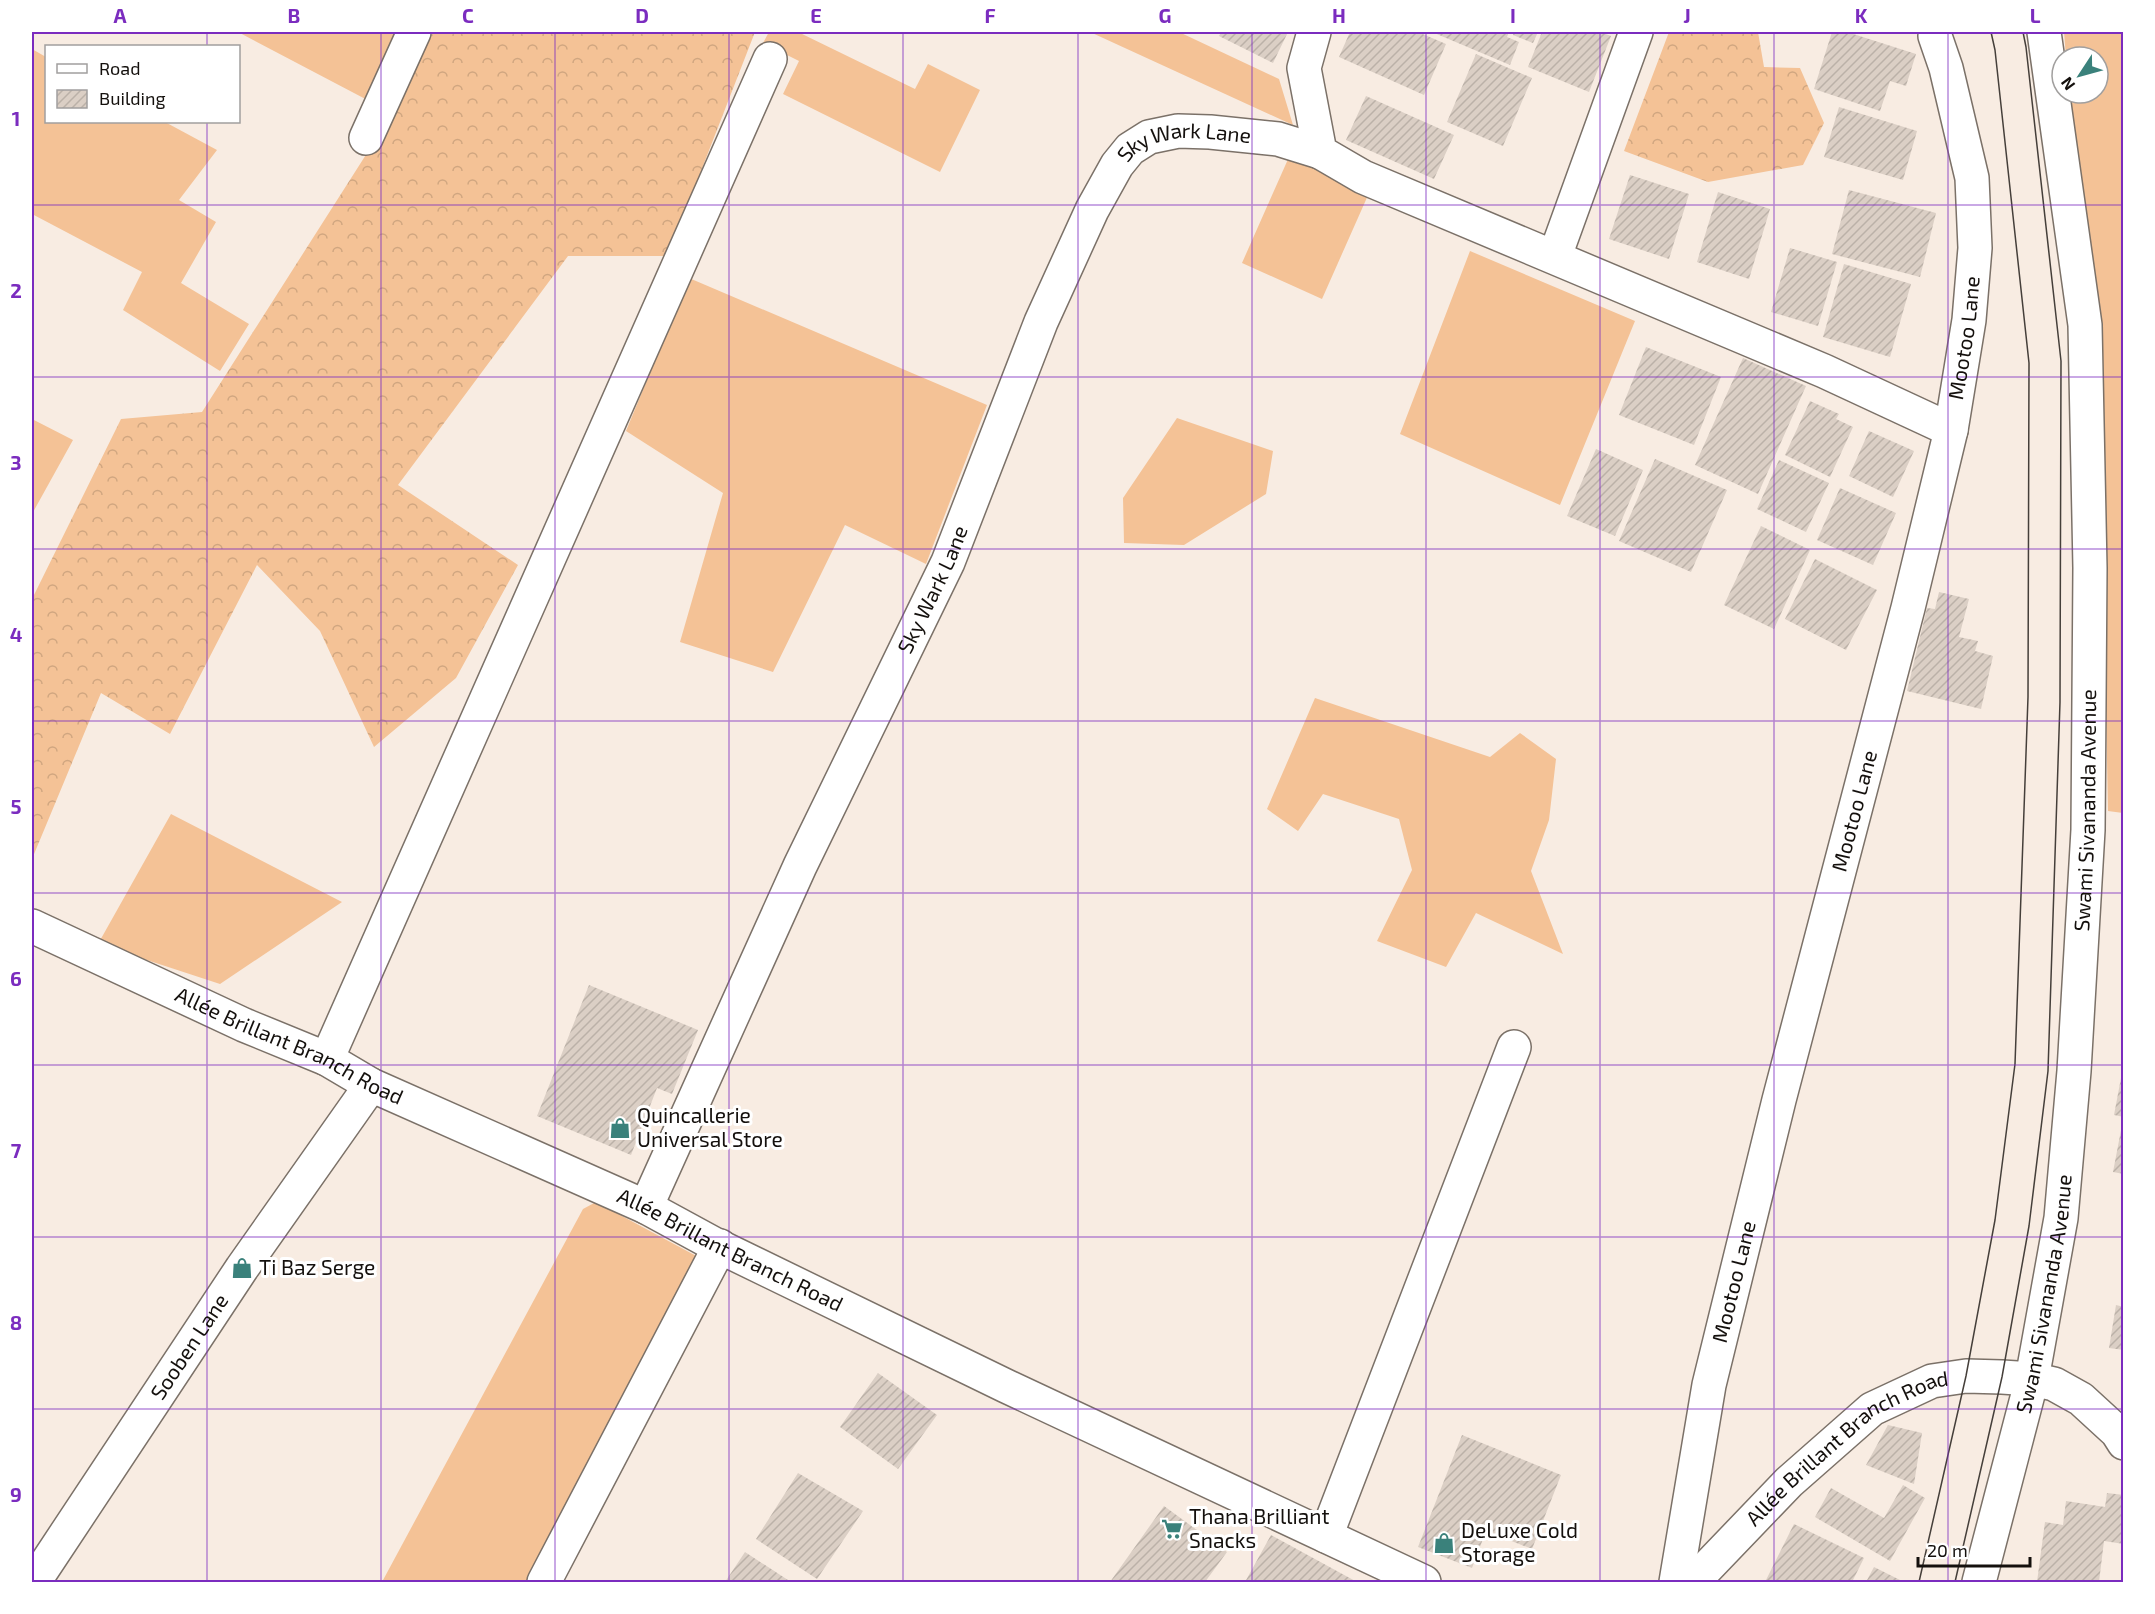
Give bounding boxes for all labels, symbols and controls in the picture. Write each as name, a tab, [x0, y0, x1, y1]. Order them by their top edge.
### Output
text: A	[113, 3, 127, 27]
text: B	[288, 3, 300, 27]
text: C	[462, 3, 474, 27]
text: D	[635, 3, 649, 27]
text: E	[810, 3, 822, 27]
text: F	[984, 3, 996, 27]
text: G	[1159, 3, 1171, 27]
text: H	[1332, 3, 1346, 27]
text: I	[1510, 3, 1516, 27]
text: J	[1683, 3, 1691, 27]
text: K	[1855, 3, 1868, 27]
text: L	[2030, 3, 2041, 27]
legend	[45, 45, 240, 123]
north arrow	[2050, 45, 2110, 105]
text: Road	[99, 57, 140, 79]
text: N	[2056, 74, 2079, 94]
text: Building	[99, 87, 166, 109]
text: 1	[12, 106, 20, 130]
street label: Sky Wark Lane	[1111, 117, 1252, 166]
street label: Mootoo Lane	[1942, 275, 1984, 401]
text: 2	[10, 278, 22, 302]
text: 3	[10, 450, 22, 474]
street label: Sky Wark Lane	[891, 522, 972, 657]
text: 4	[10, 622, 23, 646]
street label: Swami Sivananda Avenue	[2068, 689, 2100, 932]
street label: Mootoo Lane	[1825, 747, 1881, 874]
text: 5	[10, 794, 22, 818]
text: 6	[10, 966, 22, 990]
street label: Allée Brillant Branch Road	[172, 981, 408, 1109]
place label: Quincallerie Universal Store	[637, 1102, 783, 1151]
shop icon: Quincallerie Universal Store	[608, 1116, 632, 1140]
text: 7	[11, 1138, 22, 1162]
street label: Swami Sivananda Avenue	[2010, 1173, 2076, 1416]
street label: Allée Brillant Branch Road	[614, 1182, 847, 1316]
street label: Mootoo Lane	[1706, 1218, 1760, 1345]
place label: Ti Baz Serge	[259, 1254, 375, 1279]
shop icon: Ti Baz Serge	[230, 1256, 254, 1280]
street label: Sooben Lane	[144, 1288, 232, 1404]
text: 8	[10, 1310, 22, 1334]
street label: Allée Brillant Branch Road	[1740, 1365, 1950, 1530]
text: 9	[10, 1482, 22, 1506]
place label: Thana Brilliant Snacks	[1189, 1503, 1329, 1552]
supermarket icon: Thana Brilliant Snacks	[1160, 1517, 1184, 1541]
place label: DeLuxe Cold Storage	[1461, 1517, 1578, 1566]
scale bar	[1918, 1530, 2030, 1568]
shop icon: DeLuxe Cold Storage	[1432, 1531, 1456, 1555]
text: 20 m	[1927, 1539, 1968, 1561]

